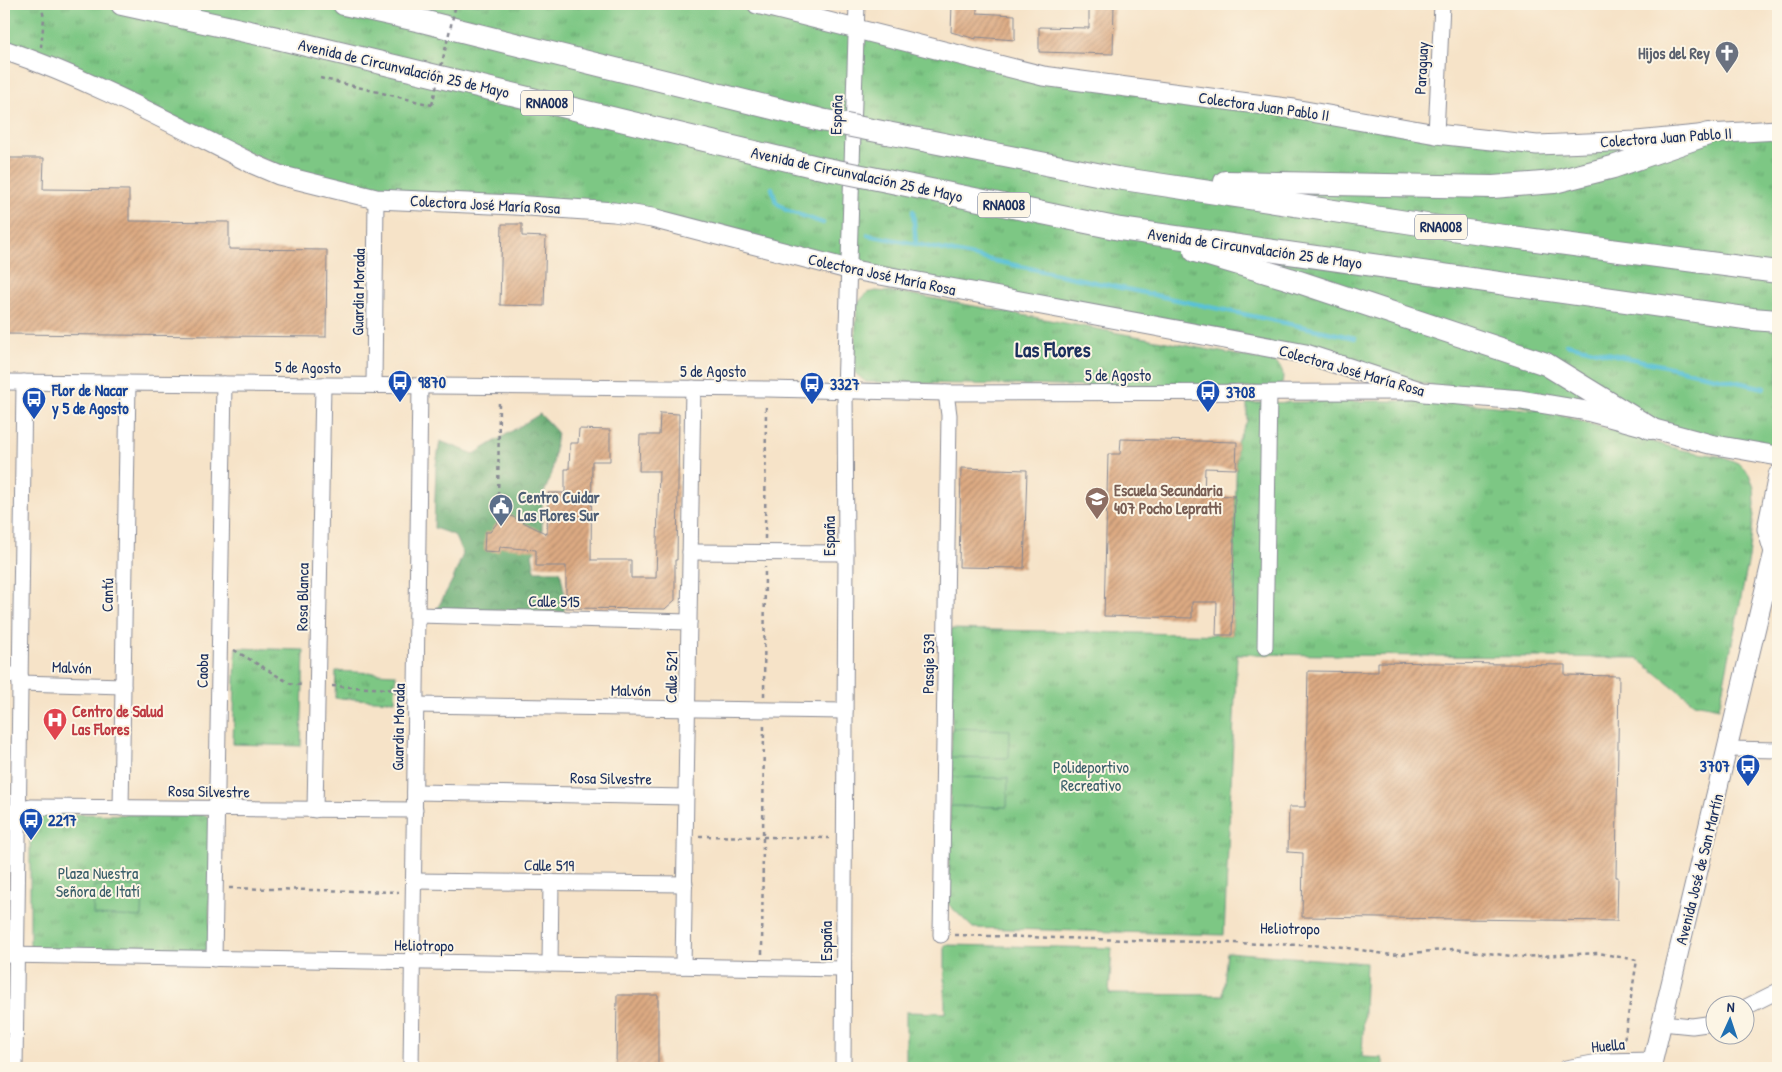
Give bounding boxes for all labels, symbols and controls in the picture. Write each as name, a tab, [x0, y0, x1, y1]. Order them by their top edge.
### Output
street label: Avenida de Circunvalación 25 de Mayo	[296, 33, 512, 103]
church icon: Hijos del Rey	[1714, 40, 1740, 74]
street label: Paraguay	[1409, 41, 1433, 95]
place label: Hijos del Rey	[1638, 42, 1710, 65]
street label: Colectora Juan Pablo II	[1197, 86, 1331, 126]
road number: RNA008	[521, 90, 573, 116]
street label: España	[824, 95, 848, 135]
street label: Colectora Juan Pablo II	[1599, 121, 1733, 153]
street label: Avenida de Circunvalación 25 de Mayo	[749, 141, 965, 207]
street label: Colectora José María Rosa	[409, 189, 561, 219]
road number: RNA008	[978, 192, 1030, 218]
road number: RNA008	[1415, 214, 1467, 240]
street label: Avenida de Circunvalación 25 de Mayo	[1147, 222, 1364, 274]
street label: Guardia Morada	[346, 248, 370, 336]
street label: Colectora José María Rosa	[806, 248, 958, 300]
district label: Las Flores	[1015, 335, 1091, 364]
street label: Colectora José María Rosa	[1277, 339, 1427, 401]
street label: 5 de Agosto	[275, 355, 342, 379]
street label: 5 de Agosto	[680, 360, 747, 382]
street label: 5 de Agosto	[1085, 364, 1152, 386]
bus stop icon: 9870	[387, 369, 413, 403]
place label: 9870	[418, 371, 446, 393]
bus stop icon: 3327	[799, 371, 825, 405]
place label: 3327	[830, 373, 860, 395]
place label: Flor de Nacar y 5 de Agosto	[51, 379, 129, 420]
bus stop icon: 3708	[1195, 379, 1221, 413]
place label: 3708	[1226, 381, 1255, 403]
bus stop icon: Flor de Nacar y 5 de Agosto	[21, 386, 47, 420]
place label: Escuela Secundaria 407 Pocho Lepratti	[1114, 479, 1223, 520]
place label: Centro Cuidar Las Flores Sur	[518, 486, 600, 526]
school or university icon: Escuela Secundaria 407 Pocho Lepratti	[1084, 486, 1110, 520]
public building icon: Centro Cuidar Las Flores Sur	[488, 493, 514, 527]
street label: España	[818, 516, 840, 556]
street label: Rosa Blanca	[290, 563, 314, 631]
street label: Cantú	[96, 577, 118, 612]
street label: Calle 515	[528, 590, 580, 612]
street label: Pasaje 539	[916, 634, 940, 694]
street label: Calle 521	[660, 651, 682, 703]
street label: Caoba	[191, 654, 213, 688]
street label: Malvón	[52, 655, 92, 679]
street label: Malvón	[611, 679, 651, 701]
street label: Guardia Morada	[386, 683, 410, 771]
place label: Centro de Salud Las Flores	[72, 700, 164, 740]
hospital icon: Centro de Salud Las Flores	[42, 707, 68, 741]
bus stop icon: 3707	[1735, 753, 1761, 787]
place label: 3707	[1700, 755, 1730, 777]
park label: Polideportivo Recreativo	[1053, 756, 1130, 796]
street label: Rosa Silvestre	[570, 766, 653, 790]
street label: Rosa Silvestre	[168, 779, 251, 803]
street label: Avenida José de San Martín	[1670, 791, 1728, 947]
bus stop icon: 2217	[18, 807, 44, 841]
place label: 2217	[48, 809, 77, 831]
street label: Calle 519	[524, 854, 575, 876]
park label: Plaza Nuestra Señora de Itatí	[56, 862, 140, 902]
street label: Heliotropo	[1260, 916, 1321, 940]
street label: España	[815, 921, 837, 961]
street label: Heliotropo	[394, 933, 455, 957]
north arrow	[1704, 994, 1754, 1044]
text: N	[1726, 997, 1735, 1016]
street label: Huella	[1590, 1033, 1626, 1057]

